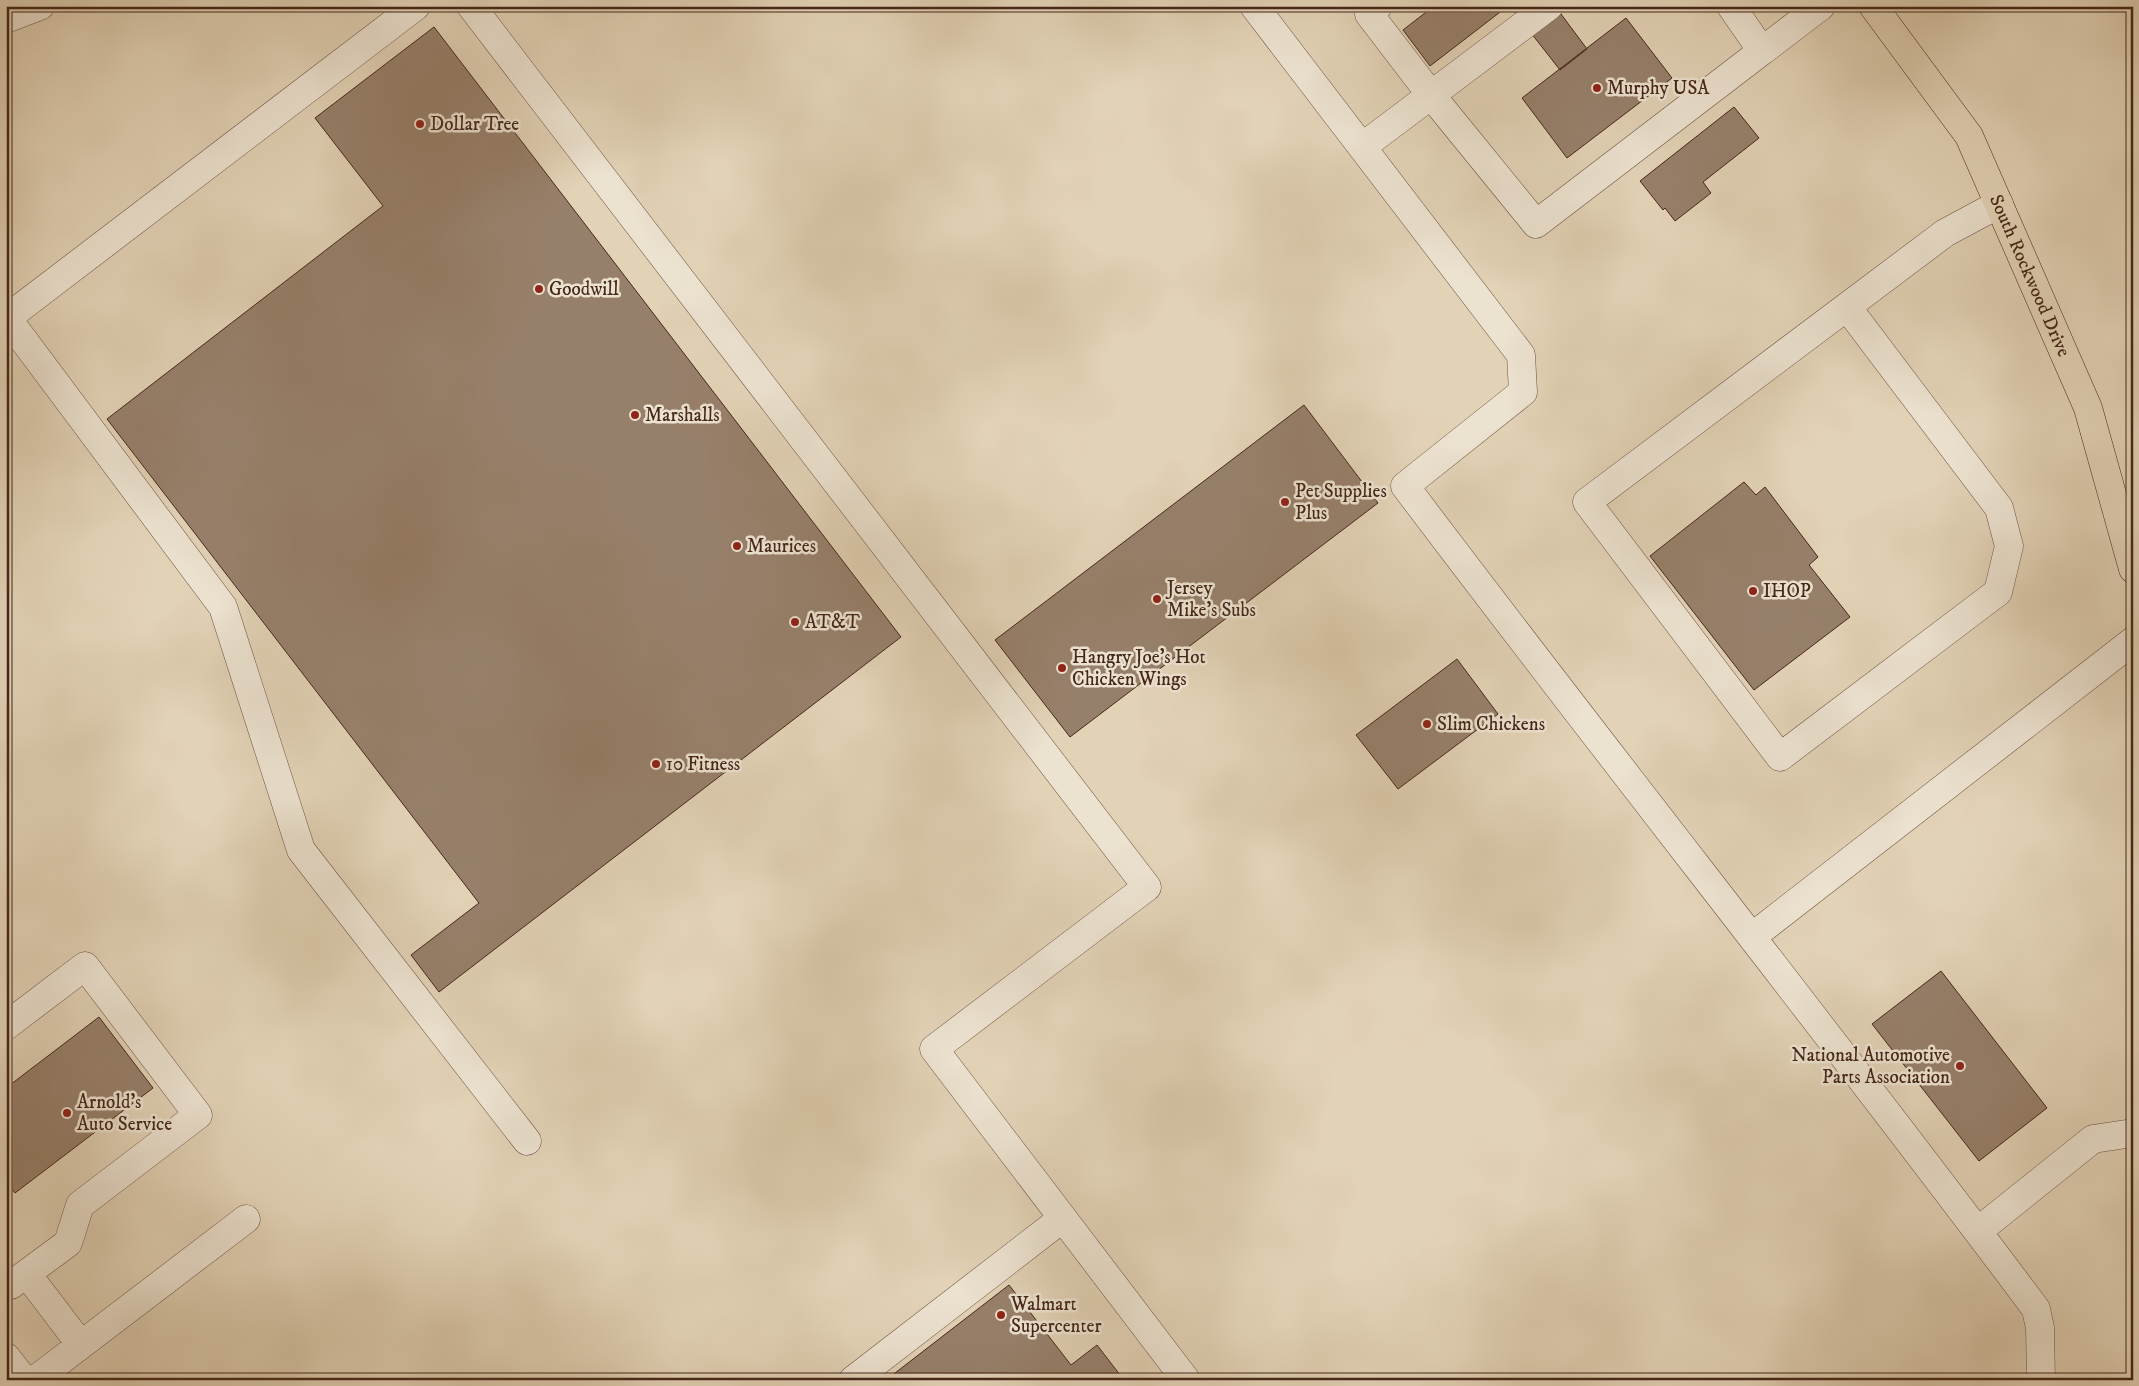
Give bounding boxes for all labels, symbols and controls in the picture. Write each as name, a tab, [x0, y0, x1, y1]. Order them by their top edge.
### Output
place label: Murphy USA	[1607, 77, 1710, 100]
marker: Murphy USA	[1591, 82, 1603, 94]
place label: Dollar Tree	[430, 113, 519, 136]
marker: Dollar Tree	[414, 118, 426, 130]
street label: South Rockwood Drive	[1985, 191, 2076, 360]
place label: Goodwill	[549, 278, 619, 301]
marker: Goodwill	[533, 283, 545, 295]
place label: Marshalls	[645, 404, 720, 427]
marker: Marshalls	[629, 409, 641, 421]
place label: Pet Supplies Plus	[1295, 480, 1387, 525]
marker: Pet Supplies Plus	[1279, 496, 1291, 508]
place label: Maurices	[747, 535, 816, 558]
marker: Maurices	[731, 540, 743, 552]
place label: Jersey Mike's Subs	[1165, 577, 1256, 622]
place label: IHOP	[1763, 580, 1811, 603]
marker: IHOP	[1747, 585, 1759, 597]
marker: Jersey Mike's Subs	[1151, 593, 1163, 605]
place label: AT&T	[805, 611, 861, 634]
marker: AT&T	[789, 616, 801, 628]
place label: Hangry Joe’s Hot Chicken Wings	[1072, 646, 1206, 691]
marker: Hangry Joe’s Hot Chicken Wings	[1056, 662, 1068, 674]
place label: Slim Chickens	[1437, 713, 1545, 736]
marker: Slim Chickens	[1421, 718, 1433, 730]
place label: 10 Fitness	[666, 753, 740, 776]
marker: 10 Fitness	[650, 758, 662, 770]
place label: National Automotive Parts Association	[1792, 1044, 1950, 1089]
marker: National Automotive Parts Association	[1954, 1060, 1966, 1072]
place label: Arnold's Auto Service	[77, 1091, 172, 1136]
marker: Arnold's Auto Service	[61, 1107, 73, 1119]
place label: Walmart Supercenter	[1010, 1293, 1101, 1338]
marker: Walmart Supercenter	[995, 1309, 1007, 1321]

